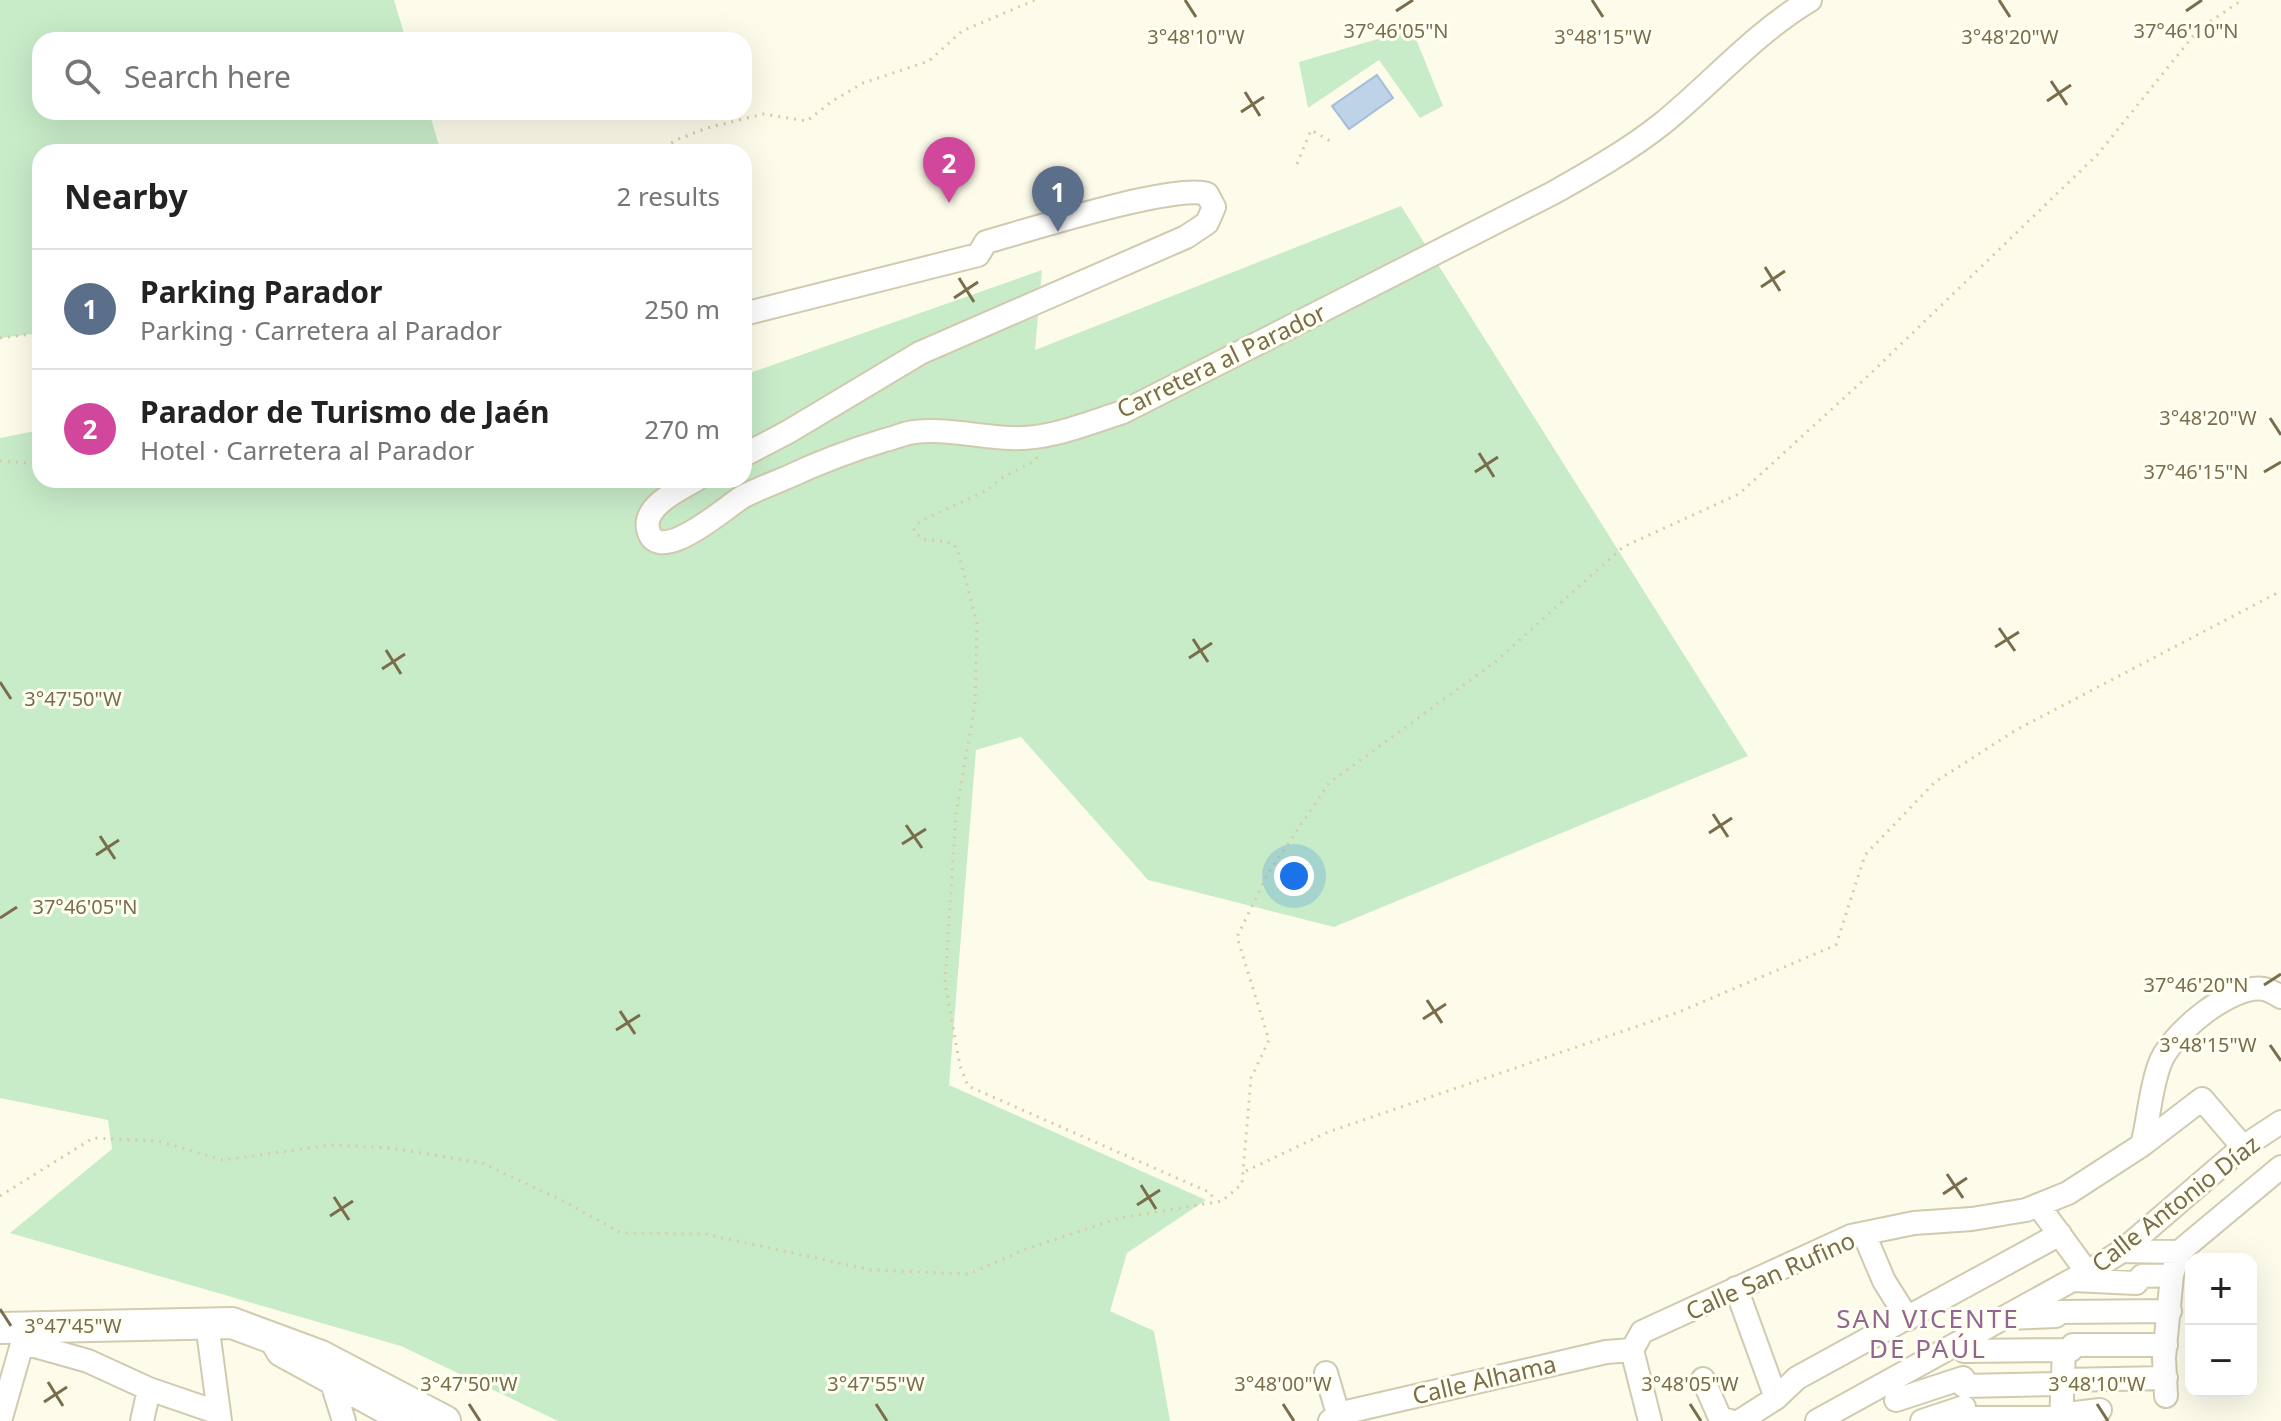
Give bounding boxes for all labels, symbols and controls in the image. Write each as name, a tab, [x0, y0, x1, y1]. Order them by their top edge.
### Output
text: 37°46'05"N	[1343, 17, 1449, 44]
text: 37°46'10"N	[2133, 17, 2239, 44]
text: 3°48'10"W	[1147, 23, 1245, 50]
text: 3°48'15"W	[1554, 23, 1652, 50]
text: 3°48'20"W	[1961, 23, 2059, 50]
search box	[32, 32, 752, 120]
icon: search	[60, 54, 104, 98]
text: Search here	[124, 56, 291, 97]
pin: 2	[923, 137, 975, 203]
pin: 1	[1032, 166, 1084, 232]
text: Nearby	[64, 173, 188, 219]
text: 2 results	[616, 178, 720, 214]
text: Parking Parador	[140, 271, 382, 312]
text: 1	[83, 291, 97, 327]
text: 250 m	[644, 291, 720, 327]
street label: Carretera al Parador	[1111, 295, 1331, 425]
text: Parking · Carretera al Parador	[140, 312, 502, 348]
text: Parador de Turismo de Jaén	[140, 391, 550, 432]
text: 3°48'20"W	[2159, 404, 2257, 431]
text: 2	[83, 411, 97, 447]
text: 270 m	[644, 411, 720, 447]
text: Hotel · Carretera al Parador	[140, 432, 474, 468]
text: 37°46'15"N	[2143, 458, 2249, 485]
text: 3°47'50"W	[24, 685, 122, 712]
your location	[1274, 856, 1314, 896]
text: 37°46'05"N	[32, 893, 138, 920]
text: 37°46'20"N	[2143, 971, 2249, 998]
text: 3°48'15"W	[2159, 1031, 2257, 1058]
street label: Calle Antonio Díaz	[2084, 1127, 2266, 1279]
street label: Calle San Rufino	[1680, 1223, 1860, 1327]
map controls	[2185, 1253, 2257, 1397]
button: +	[2185, 1253, 2257, 1325]
district label: SAN VICENTE DE PAÚL	[1836, 1300, 2020, 1366]
text: 3°47'45"W	[24, 1312, 122, 1339]
button: −	[2185, 1325, 2257, 1397]
street label: Calle Alhama	[1409, 1346, 1559, 1412]
text: 3°47'50"W	[420, 1370, 518, 1397]
text: 3°47'55"W	[827, 1370, 925, 1397]
text: 3°48'00"W	[1234, 1370, 1332, 1397]
text: 3°48'05"W	[1641, 1370, 1739, 1397]
text: 3°48'10"W	[2048, 1370, 2146, 1397]

